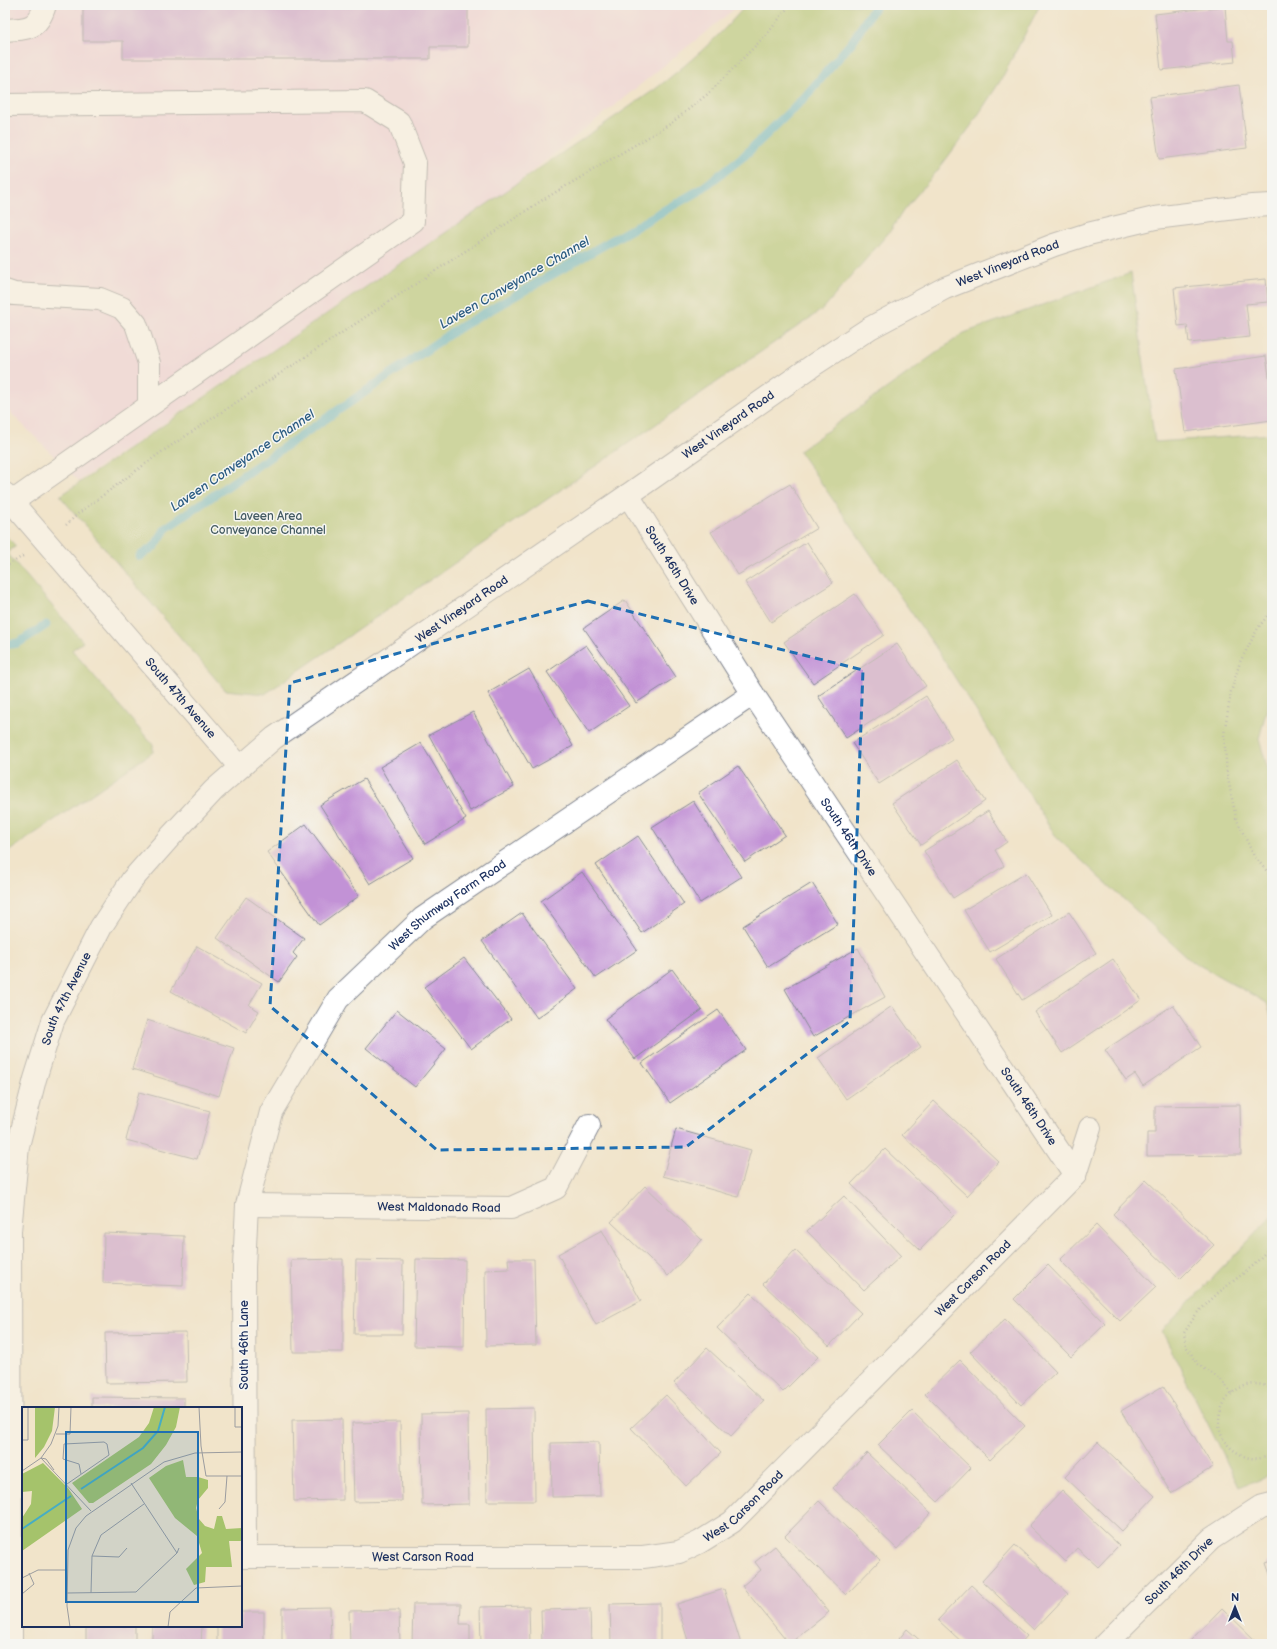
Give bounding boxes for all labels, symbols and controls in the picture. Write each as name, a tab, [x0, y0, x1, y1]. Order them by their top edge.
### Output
water label: Laveen Conveyance Channel	[437, 233, 593, 332]
street label: West Vineyard Road	[954, 237, 1061, 291]
street label: West Vineyard Road	[680, 388, 778, 463]
water label: Laveen Conveyance Channel	[167, 406, 319, 515]
park label: Laveen Area Conveyance Channel	[210, 509, 326, 538]
street label: South 46th Drive	[641, 523, 702, 608]
street label: West Vineyard Road	[413, 572, 511, 647]
street label: South 47th Avenue	[141, 655, 219, 742]
street label: South 46th Drive	[817, 795, 880, 879]
street label: West Shumway Farm Road	[386, 857, 509, 955]
street label: South 47th Avenue	[39, 950, 95, 1047]
street label: South 46th Drive	[997, 1065, 1060, 1148]
street label: West Maldonado Road	[377, 1199, 501, 1216]
street label: West Carson Road	[932, 1237, 1014, 1320]
street label: South 46th Lane	[237, 1300, 252, 1390]
inset map	[22, 1407, 242, 1627]
street label: West Carson Road	[701, 1468, 787, 1546]
street label: South 46th Drive	[1142, 1534, 1217, 1608]
street label: West Carson Road	[372, 1550, 474, 1565]
north arrow	[1215, 1587, 1255, 1627]
text: N	[1231, 1591, 1239, 1604]

